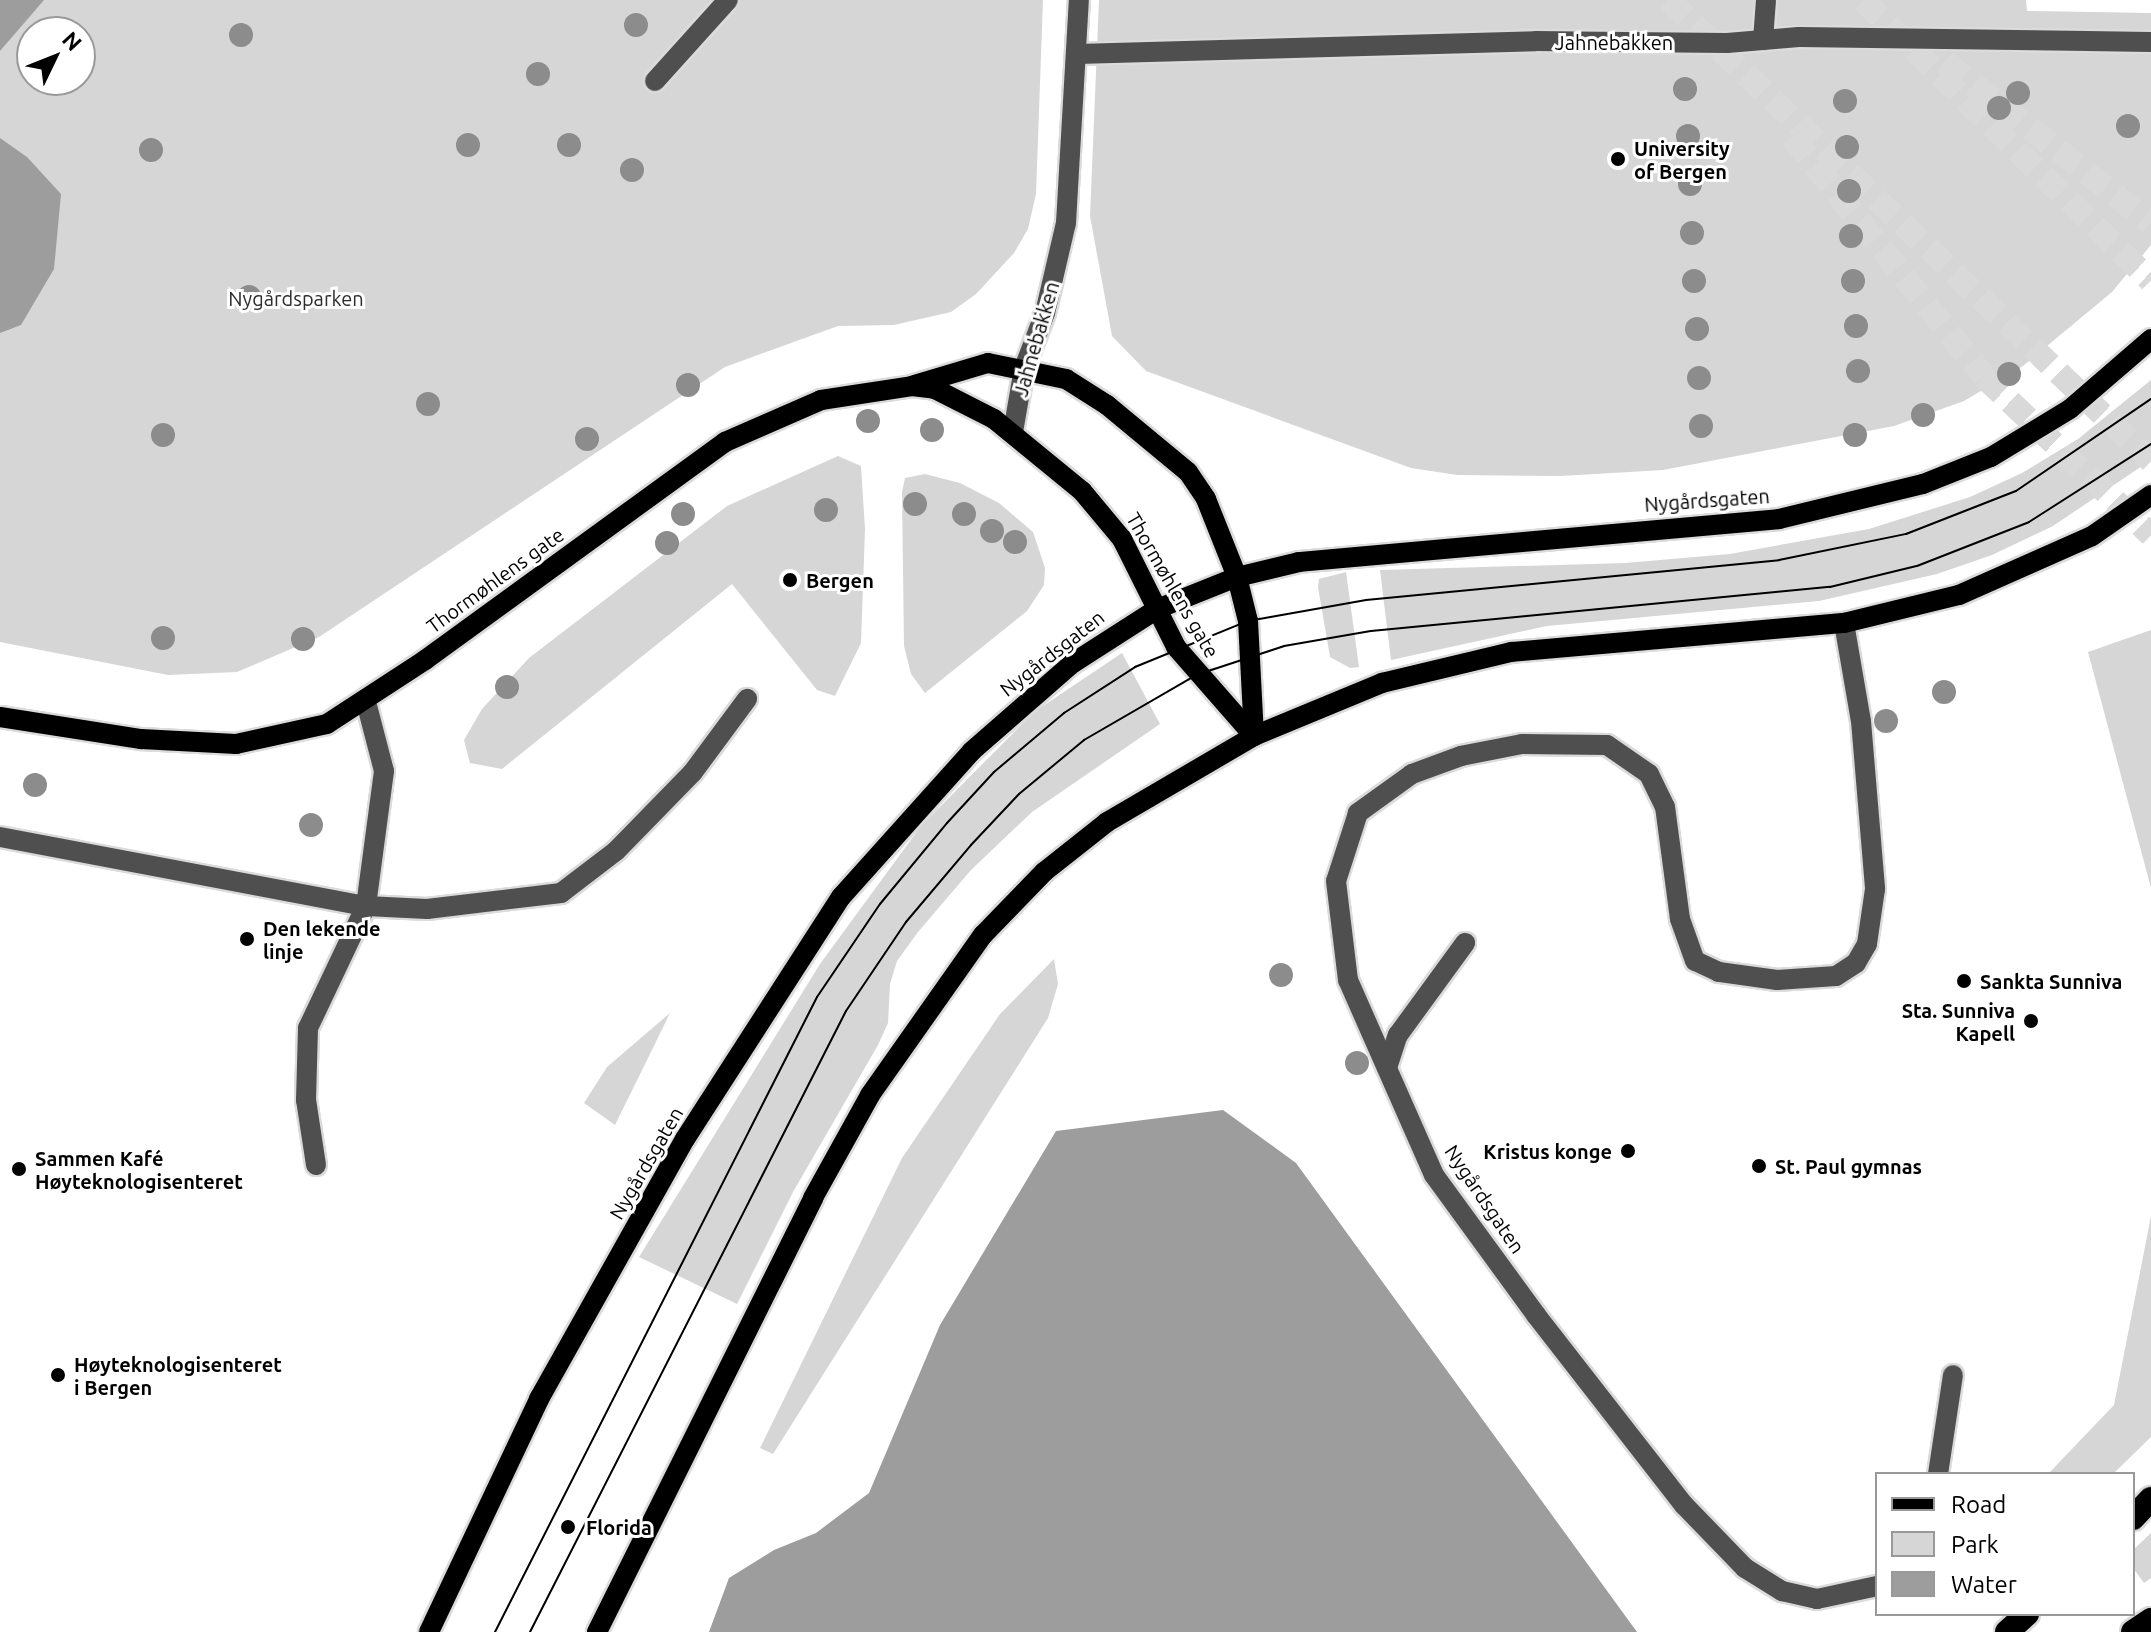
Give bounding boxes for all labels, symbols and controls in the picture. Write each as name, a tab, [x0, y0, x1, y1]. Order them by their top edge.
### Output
north arrow	[16, 16, 96, 96]
text: N	[58, 26, 87, 55]
street label: Jahnebakken	[1555, 30, 1673, 54]
place label: University of Bergen	[1634, 136, 1730, 183]
marker: University of Bergen	[1609, 150, 1627, 168]
street label: Jahnebakken	[1008, 279, 1064, 399]
park label: Nygårdsparken	[228, 286, 364, 310]
street label: Nygårdsgaten	[1643, 484, 1771, 516]
street label: Thormøhlens gate	[1122, 508, 1224, 662]
street label: Thormøhlens gate	[422, 522, 568, 638]
place label: Bergen	[806, 568, 874, 592]
marker: Bergen	[781, 571, 799, 589]
street label: Nygårdsgaten	[995, 605, 1109, 701]
place label: Den lekende linje	[263, 916, 380, 963]
marker: Den lekende linje	[238, 930, 256, 948]
place label: Sankta Sunniva	[1980, 969, 2122, 993]
marker: Sankta Sunniva	[1955, 972, 1973, 990]
place label: Sta. Sunniva Kapell	[1902, 998, 2015, 1045]
marker: Sta. Sunniva Kapell	[2022, 1012, 2040, 1030]
street label: Nygårdsgaten	[604, 1103, 688, 1223]
place label: Kristus konge	[1483, 1139, 1612, 1163]
street label: Nygårdsgaten	[1440, 1140, 1530, 1258]
marker: Kristus konge	[1619, 1142, 1637, 1160]
place label: Sammen Kafé Høyteknologisenteret	[35, 1146, 243, 1193]
place label: St. Paul gymnas	[1775, 1154, 1922, 1178]
marker: St. Paul gymnas	[1750, 1157, 1768, 1175]
marker: Sammen Kafé Høyteknologisenteret	[10, 1160, 28, 1178]
place label: Høyteknologisenteret i Bergen	[74, 1352, 282, 1399]
marker: Høyteknologisenteret i Bergen	[49, 1366, 67, 1384]
legend	[1875, 1472, 2135, 1616]
text: Road	[1951, 1491, 2006, 1518]
place label: Florida	[586, 1515, 652, 1539]
marker: Florida	[557, 1516, 579, 1538]
text: Park	[1951, 1531, 1999, 1558]
text: Water	[1951, 1571, 2017, 1598]

